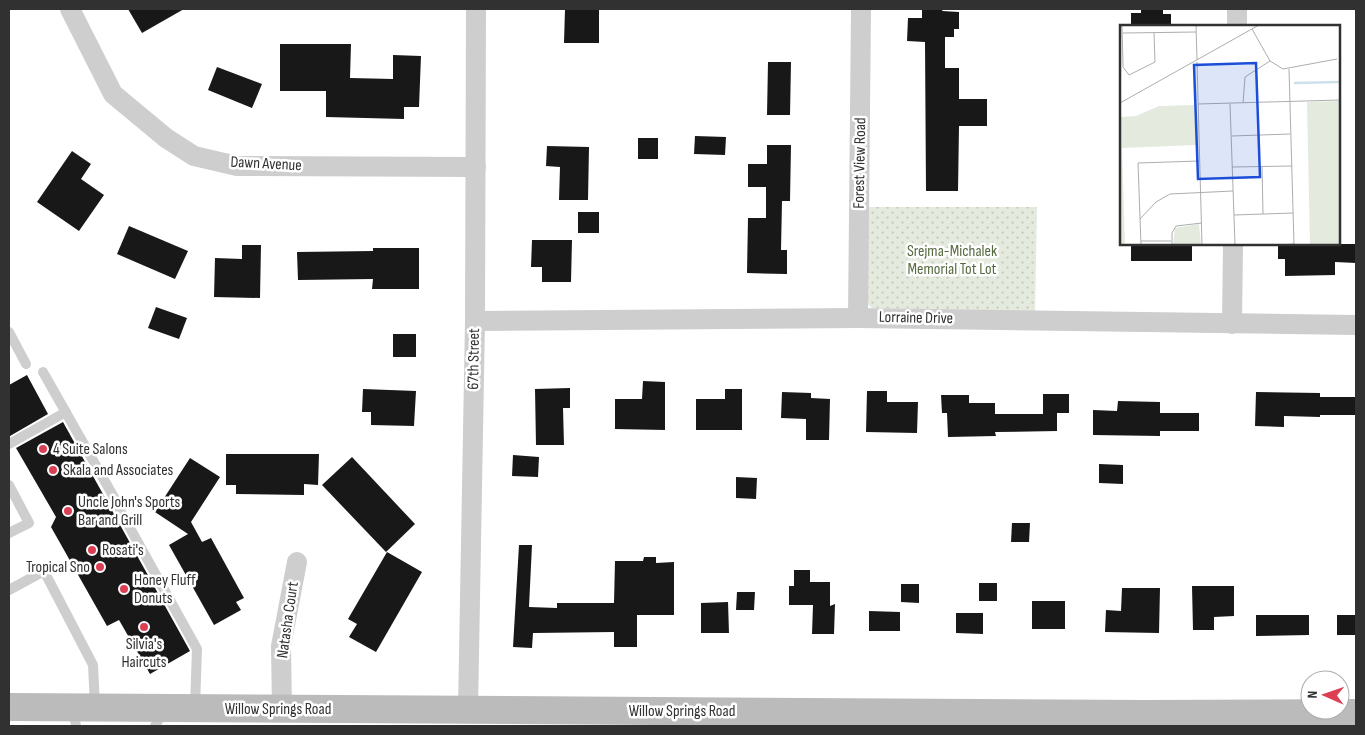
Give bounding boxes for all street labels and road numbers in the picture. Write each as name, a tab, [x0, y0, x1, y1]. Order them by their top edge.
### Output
street label: Forest View Road	[850, 117, 870, 209]
street label: Dawn Avenue	[230, 153, 302, 175]
street label: Lorraine Drive	[879, 308, 953, 328]
street label: 67th Street	[464, 328, 484, 390]
street label: Natasha Court	[273, 580, 303, 660]
street label: Willow Springs Road	[225, 700, 331, 719]
street label: Willow Springs Road	[629, 702, 735, 721]

